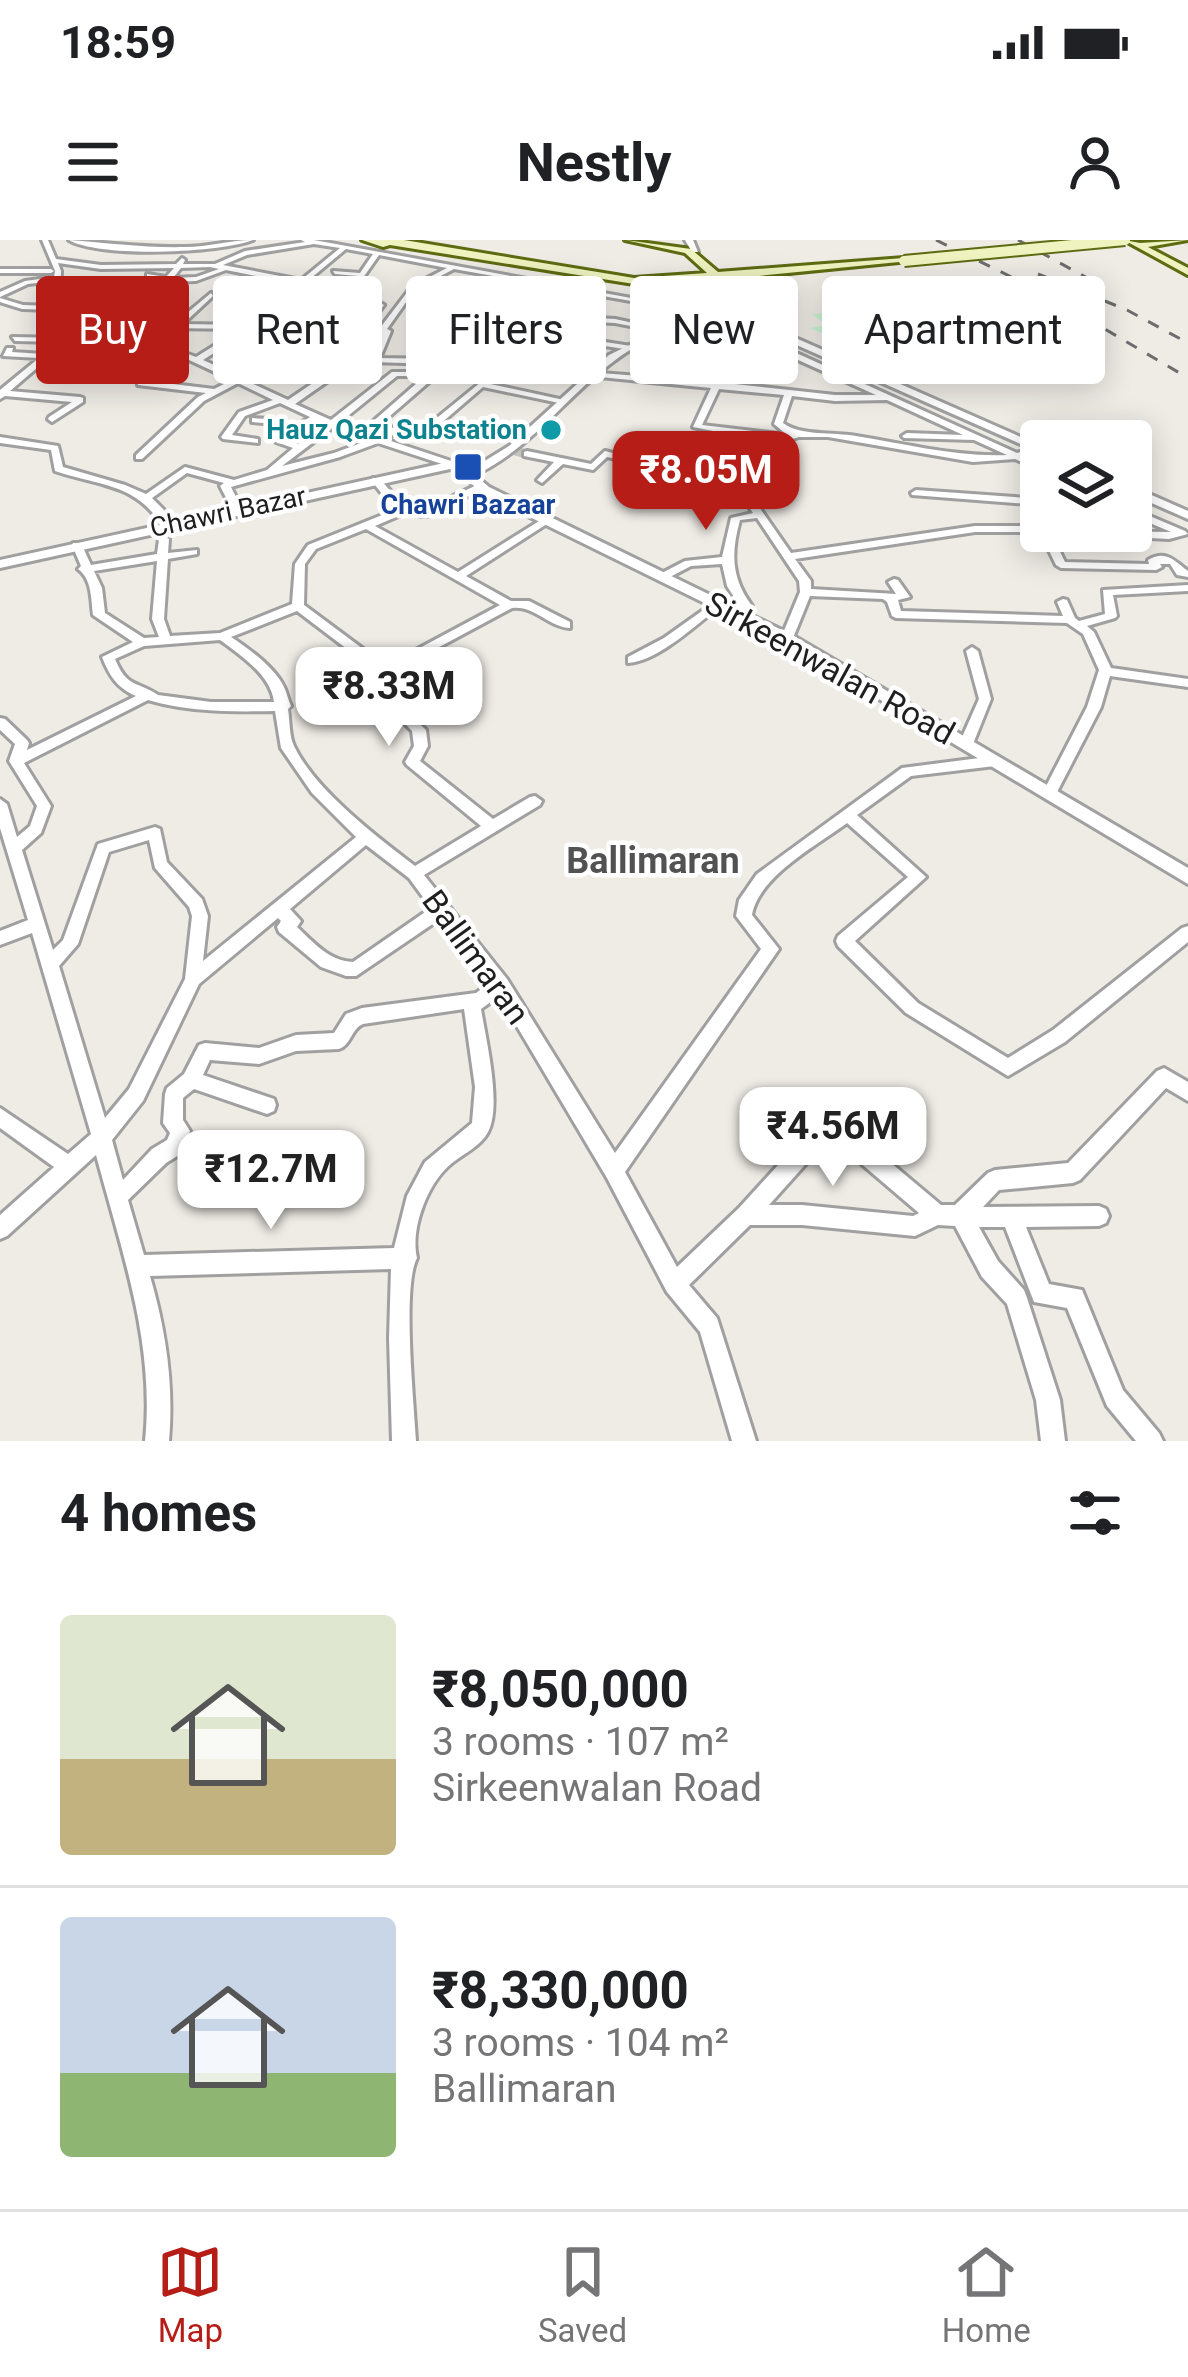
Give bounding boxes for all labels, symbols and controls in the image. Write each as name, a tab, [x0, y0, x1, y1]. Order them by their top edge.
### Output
text: 18:59	[60, 16, 176, 69]
icon: menu	[60, 129, 126, 195]
icon: person	[1062, 129, 1128, 195]
text: Nestly	[517, 131, 671, 194]
chip: Buy	[36, 276, 189, 384]
chip: Rent	[213, 276, 382, 384]
chip: Filters	[406, 276, 606, 384]
chip: New	[630, 276, 798, 384]
chip: Apartment	[822, 276, 1105, 384]
place label: Hauz Qazi Substation	[266, 414, 527, 446]
marker: Hauz Qazi Substation	[538, 417, 564, 443]
map controls	[1020, 420, 1152, 552]
button: layers	[1020, 420, 1152, 552]
pin: ₹8.05M	[608, 431, 804, 533]
text: ₹8.05M	[639, 447, 773, 493]
marker: Chawri Bazaar	[452, 451, 484, 483]
street label: Chawri Bazar	[147, 480, 309, 544]
place label: Chawri Bazaar	[380, 489, 556, 521]
street label: Sirkeenwalan Road	[698, 583, 962, 753]
pin: ₹8.33M	[291, 647, 487, 749]
text: ₹8.33M	[322, 663, 456, 709]
district label: Ballimaran	[566, 840, 740, 882]
street label: Ballimaran	[414, 882, 538, 1032]
pin: ₹4.56M	[735, 1087, 931, 1189]
text: ₹4.56M	[766, 1103, 900, 1149]
pin: ₹12.7M	[173, 1130, 369, 1232]
text: ₹12.7M	[204, 1146, 338, 1192]
icon: filters	[1062, 1480, 1128, 1546]
text: 4 homes	[60, 1484, 257, 1543]
text: ₹8,050,000	[432, 1660, 689, 1719]
icon: home	[156, 1663, 300, 1807]
text: 3 rooms · 107 m²	[432, 1719, 729, 1765]
text: Sirkeenwalan Road	[432, 1765, 762, 1811]
text: ₹8,330,000	[432, 1961, 689, 2020]
icon: home	[156, 1965, 300, 2109]
text: 3 rooms · 104 m²	[432, 2020, 729, 2066]
text: Ballimaran	[432, 2066, 617, 2112]
tab: Map	[157, 2239, 223, 2350]
tab: Saved	[538, 2239, 627, 2350]
tab: Home	[942, 2239, 1031, 2350]

